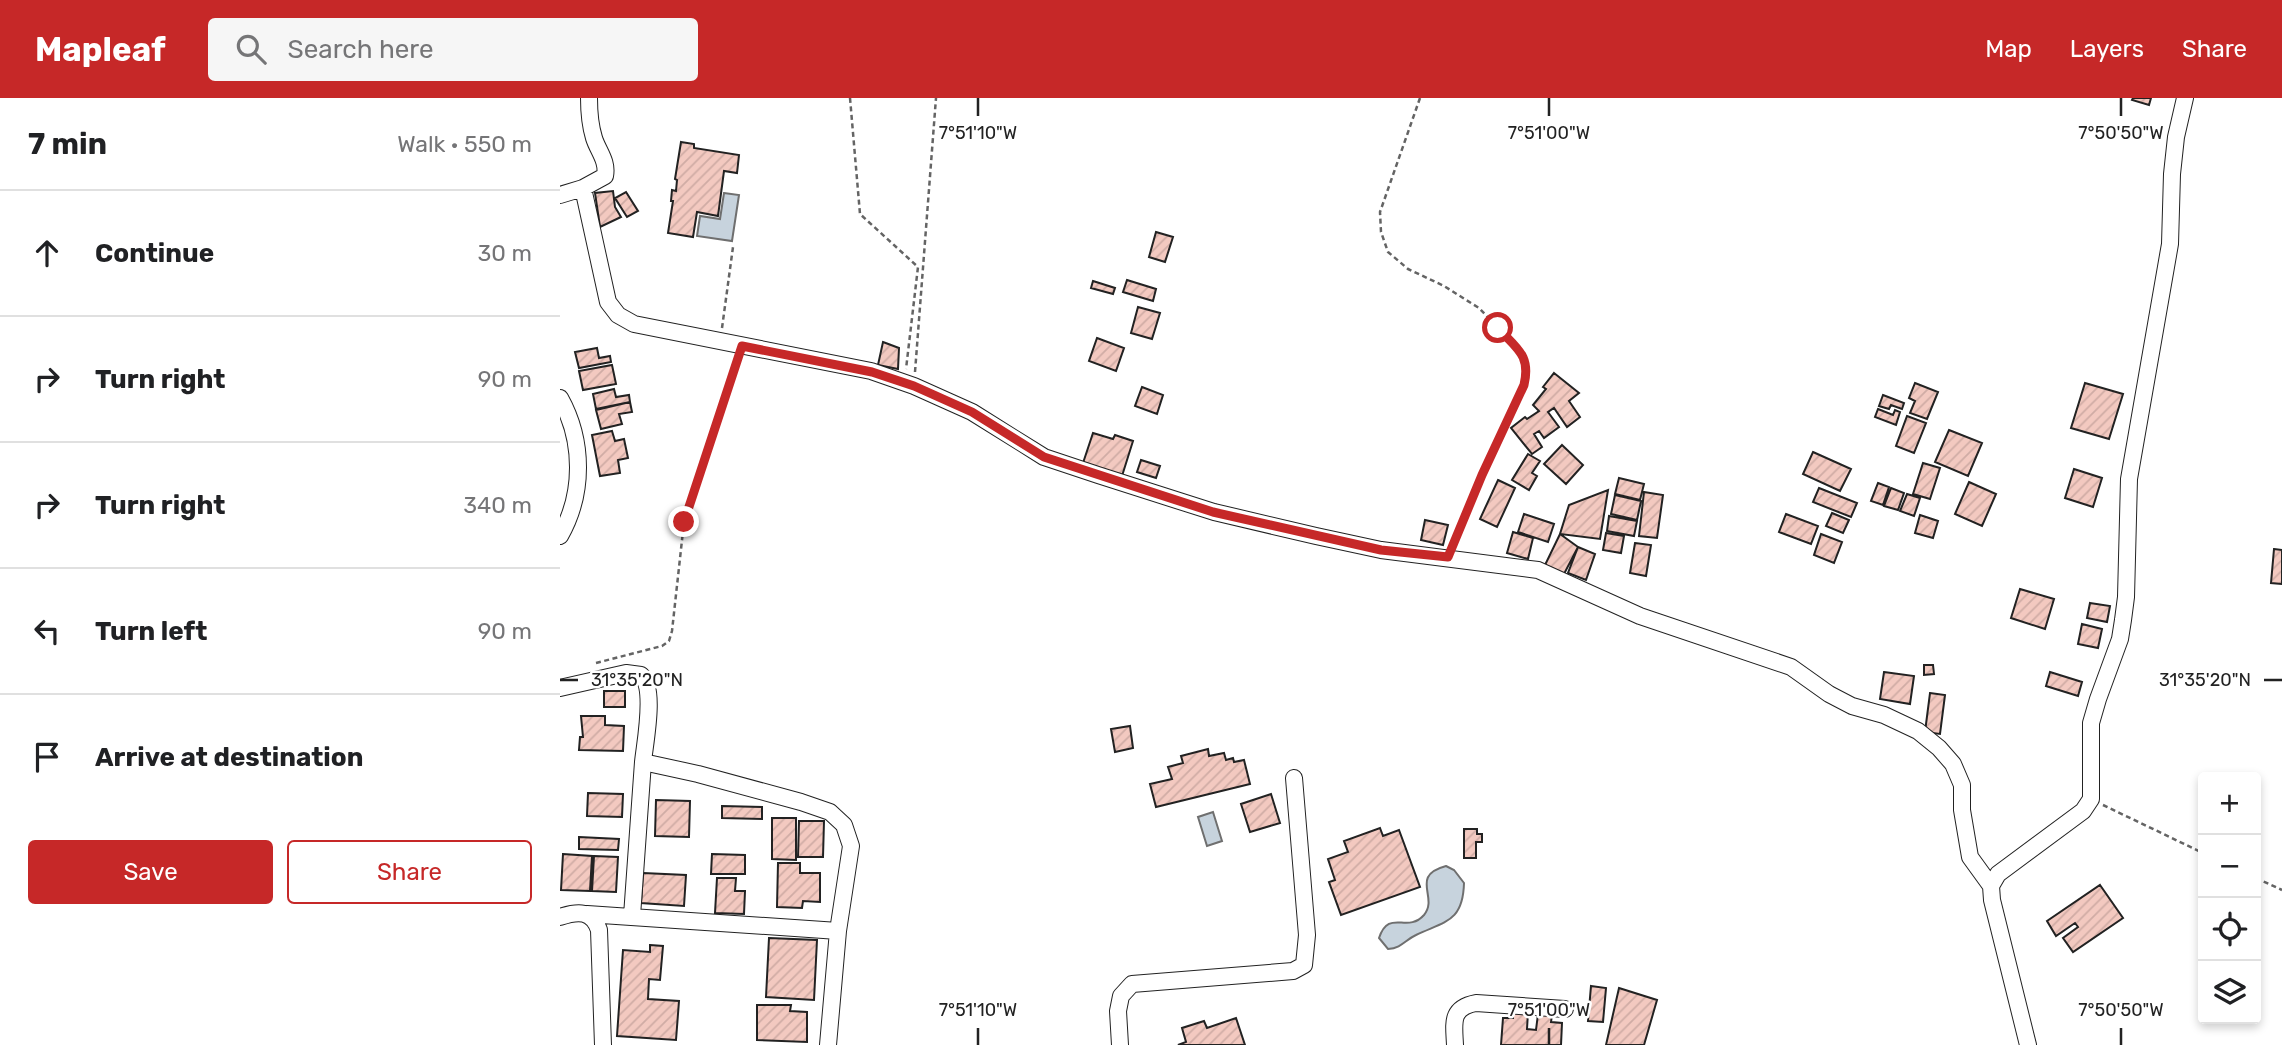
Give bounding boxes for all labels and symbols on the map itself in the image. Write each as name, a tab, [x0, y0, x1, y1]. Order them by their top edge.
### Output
text: 7°51'10"W	[939, 122, 1017, 144]
text: 7°51'00"W	[1508, 122, 1590, 144]
text: 7°50'50"W	[2078, 122, 2164, 144]
route start	[1482, 312, 1513, 343]
route end	[668, 506, 699, 537]
text: 31°35'20"N	[591, 669, 683, 691]
text: 31°35'20"N	[2159, 669, 2251, 691]
text: 7°51'10"W	[939, 999, 1017, 1021]
text: 7°51'00"W	[1508, 999, 1590, 1021]
text: 7°50'50"W	[2078, 999, 2164, 1021]

